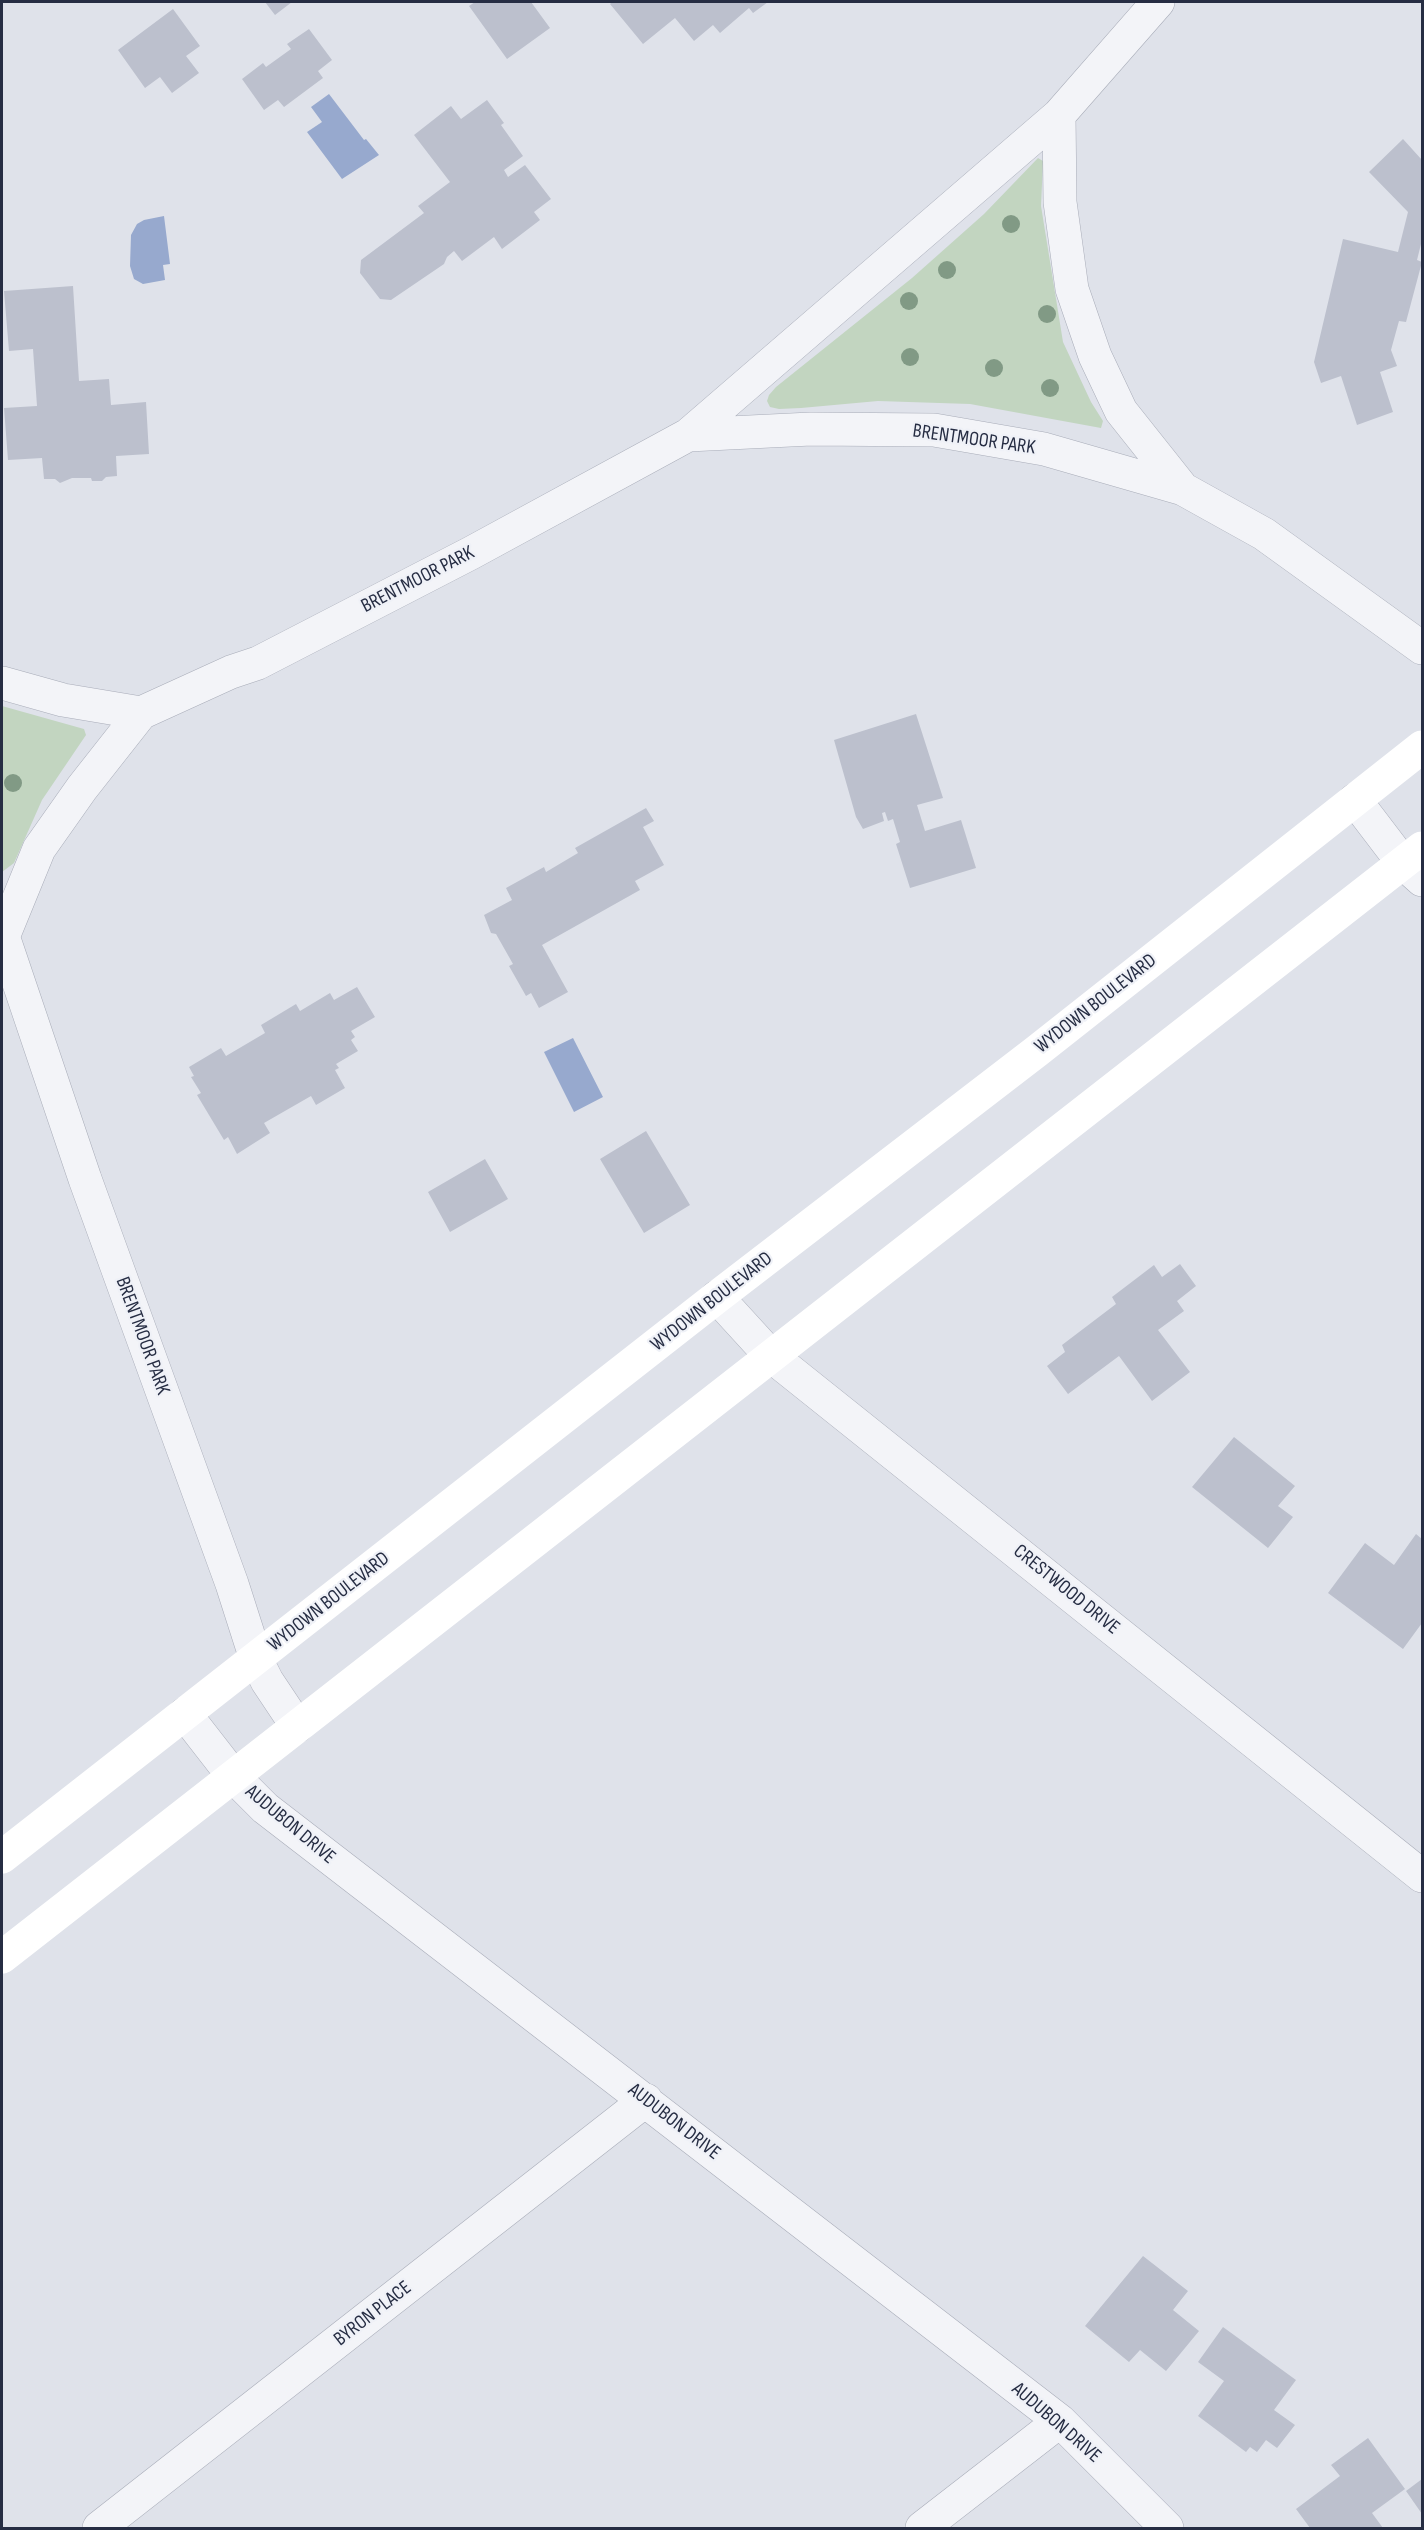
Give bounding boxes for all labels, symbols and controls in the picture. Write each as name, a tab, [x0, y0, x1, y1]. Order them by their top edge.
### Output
street label: BRENTMOOR PARK	[911, 420, 1037, 460]
street label: BRENTMOOR PARK	[357, 541, 479, 619]
street label: WYDOWN BOULEVARD	[1030, 949, 1162, 1059]
street label: WYDOWN BOULEVARD	[646, 1247, 778, 1357]
street label: BRENTMOOR PARK	[110, 1274, 174, 1398]
street label: CRESTWOOD DRIVE	[1008, 1540, 1124, 1640]
street label: WYDOWN BOULEVARD	[263, 1547, 395, 1657]
street label: AUDUBON DRIVE	[240, 1780, 340, 1870]
street label: AUDUBON DRIVE	[623, 2079, 725, 2165]
street label: BYRON PLACE	[329, 2276, 417, 2352]
street label: AUDUBON DRIVE	[1006, 2378, 1106, 2468]

